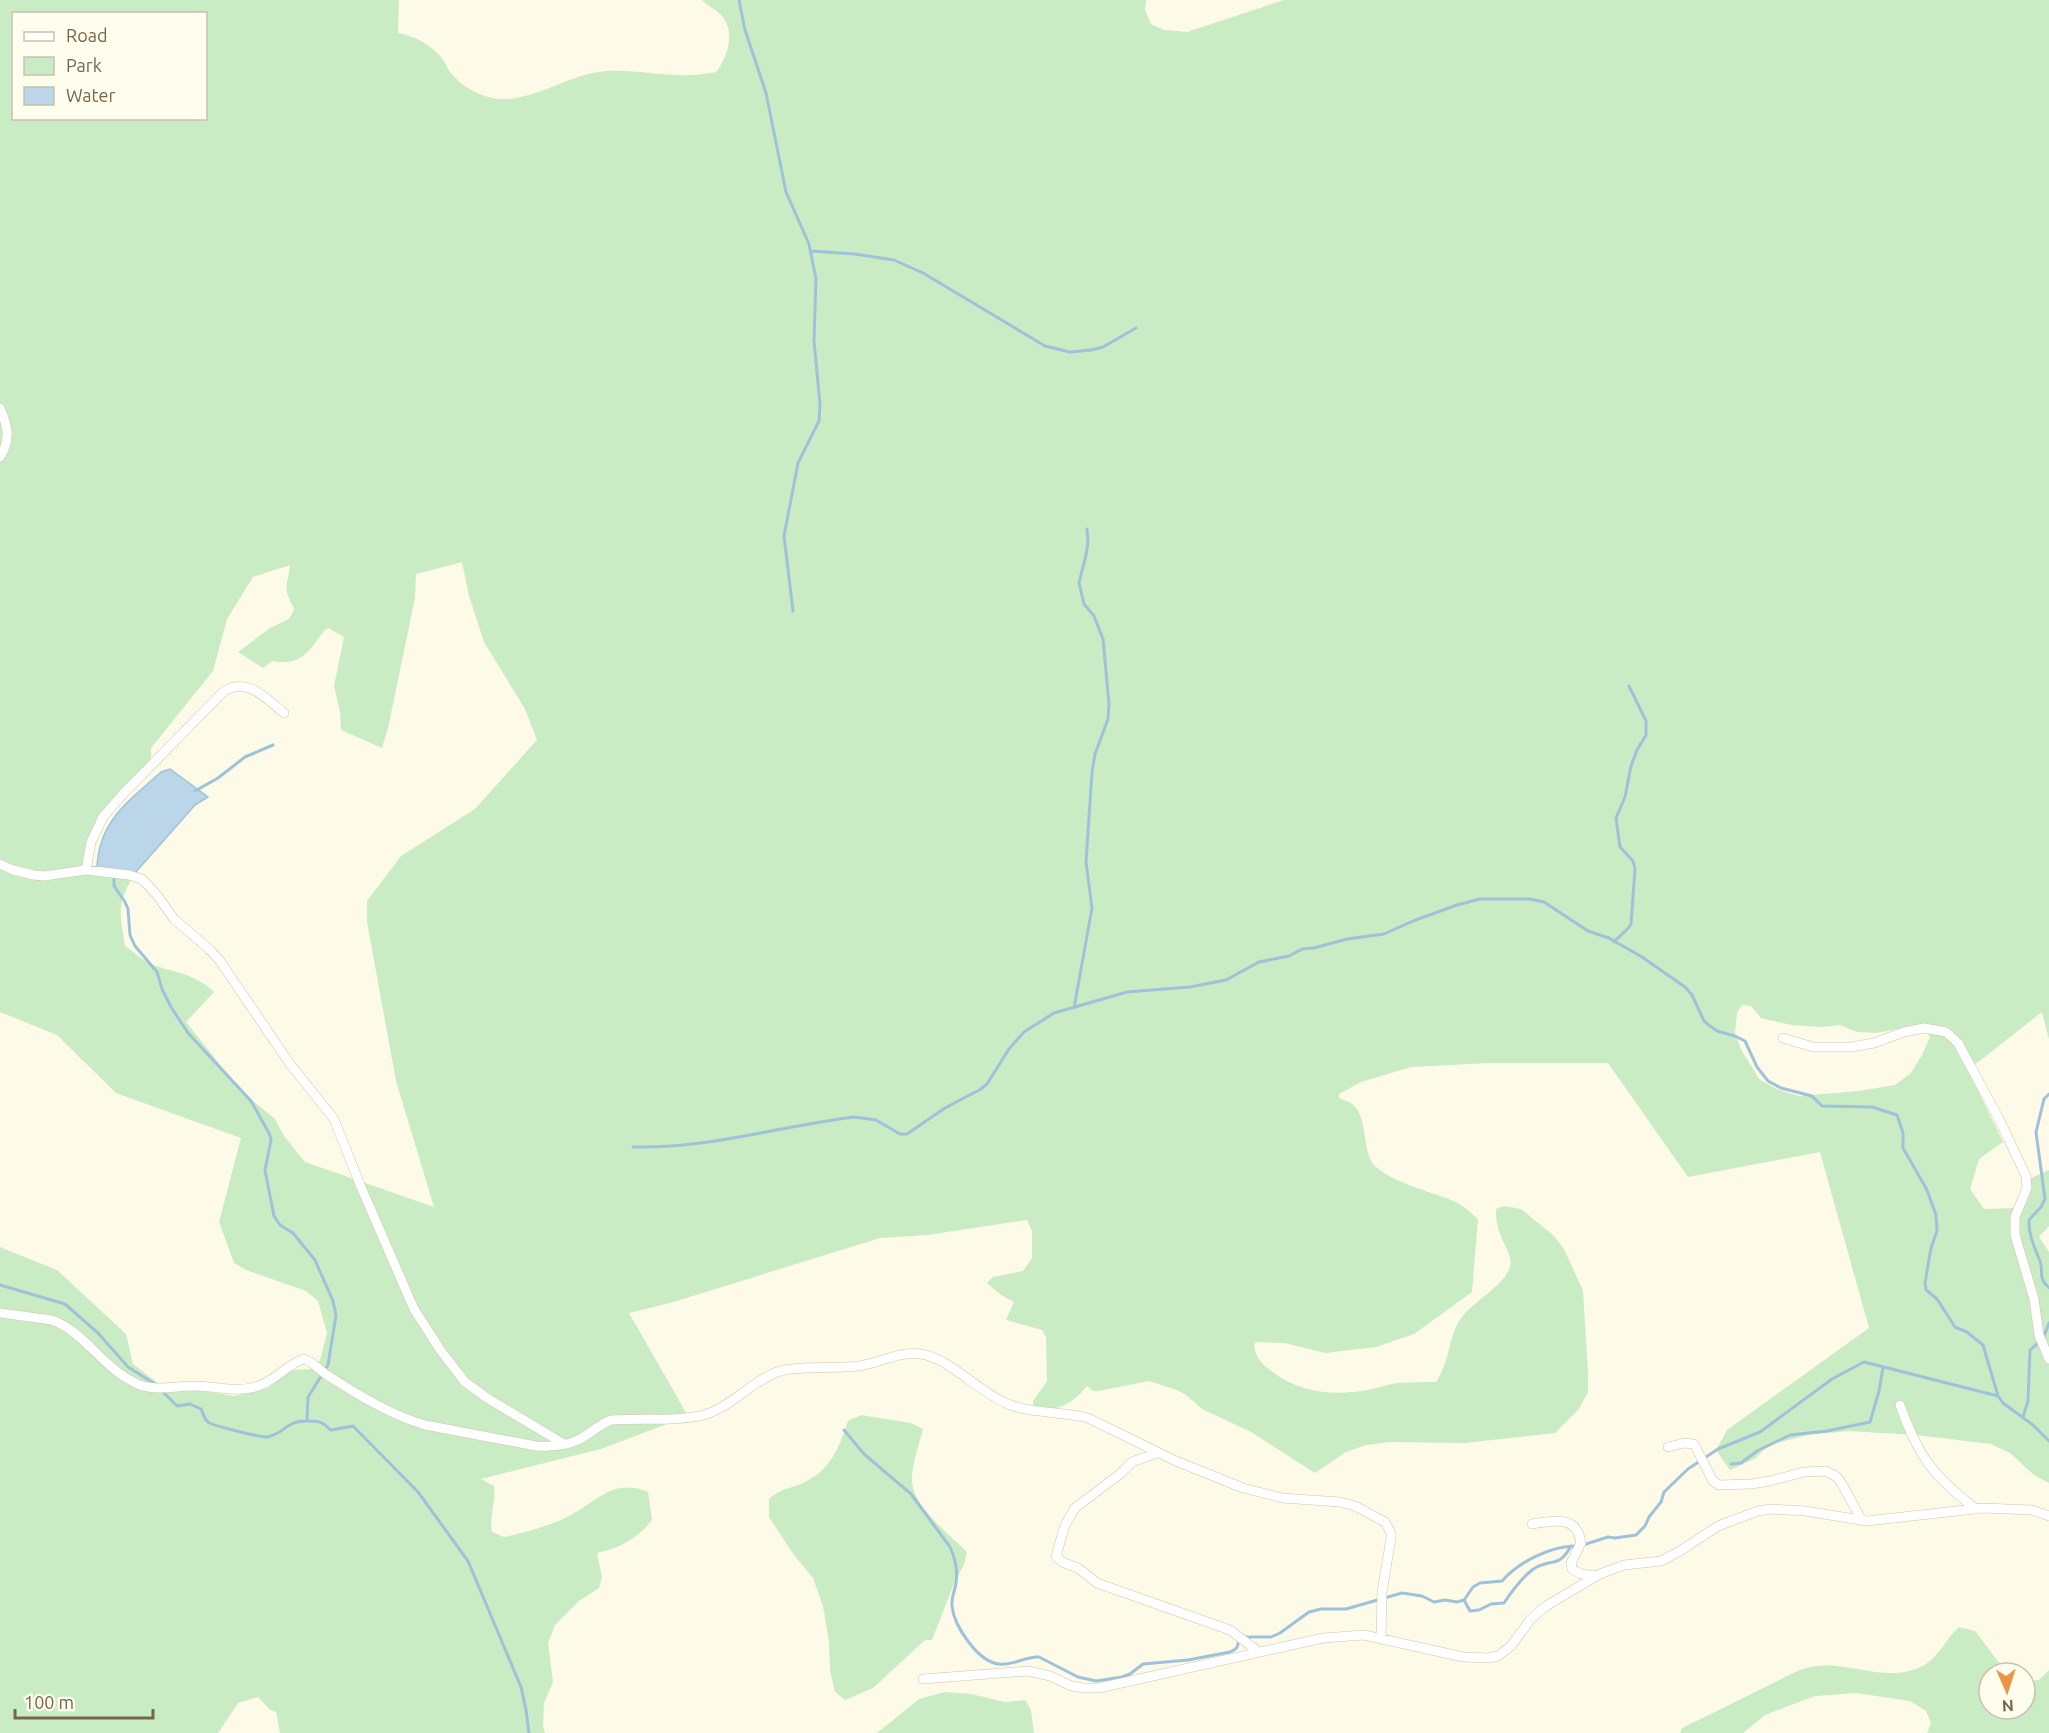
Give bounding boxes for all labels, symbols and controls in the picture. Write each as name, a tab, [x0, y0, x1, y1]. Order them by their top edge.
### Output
legend	[12, 12, 207, 120]
text: Road	[66, 25, 108, 45]
text: Park	[66, 55, 102, 75]
text: Water	[66, 85, 116, 105]
north arrow	[1977, 1661, 2037, 1721]
scale bar	[15, 1682, 153, 1720]
text: 100 m	[24, 1692, 74, 1712]
text: N	[2001, 1697, 2014, 1715]

